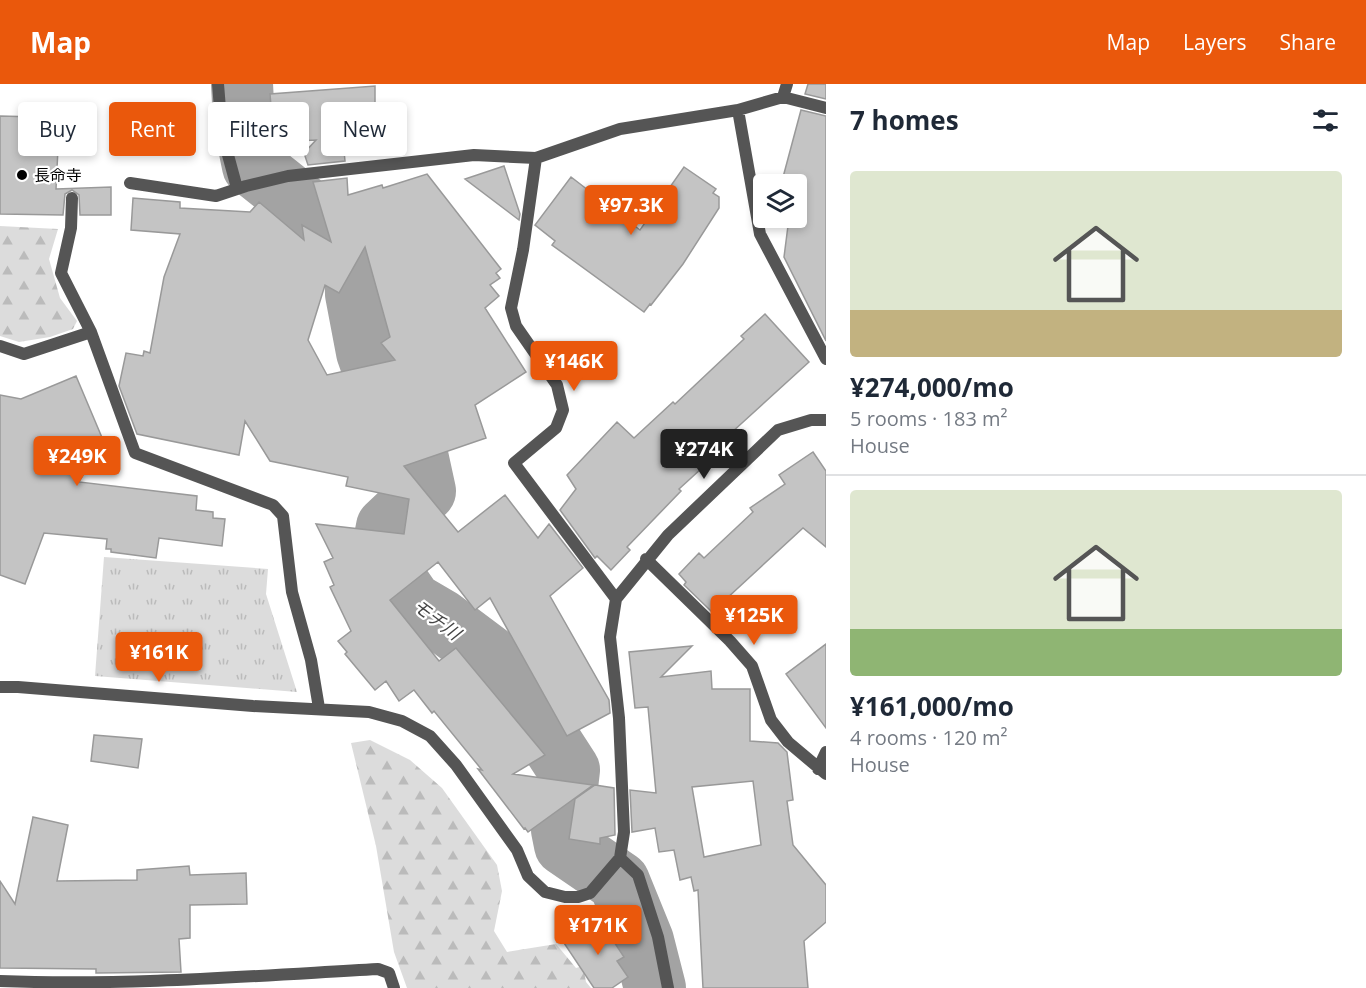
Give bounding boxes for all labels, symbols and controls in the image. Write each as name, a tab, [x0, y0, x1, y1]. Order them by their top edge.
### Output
text: Map	[30, 23, 91, 61]
text: Map	[1107, 28, 1150, 56]
text: Layers	[1183, 28, 1247, 56]
text: Share	[1280, 28, 1336, 56]
chip: Buy	[18, 102, 97, 156]
chip: Rent	[109, 102, 196, 156]
chip: Filters	[208, 102, 309, 156]
chip: New	[321, 102, 407, 156]
text: 7 homes	[850, 102, 959, 138]
icon: filters	[1309, 104, 1342, 137]
place label: 長命寺	[34, 164, 82, 186]
marker: 長命寺	[15, 168, 29, 182]
map controls	[753, 174, 807, 228]
button: layers	[753, 174, 807, 228]
pin: ¥97.3K	[582, 185, 680, 236]
text: ¥97.3K	[599, 191, 663, 218]
icon: home	[1042, 210, 1150, 318]
pin: ¥146K	[532, 341, 616, 392]
text: ¥146K	[544, 347, 604, 374]
text: ¥274,000/mo	[850, 369, 1014, 405]
text: 5 rooms · 183 m²	[850, 405, 1008, 432]
pin: ¥274K	[662, 429, 746, 480]
text: House	[850, 432, 910, 459]
text: ¥274K	[674, 435, 734, 462]
pin: ¥249K	[35, 436, 119, 487]
text: ¥249K	[47, 442, 107, 469]
icon: home	[1042, 529, 1150, 637]
water label: モチ川	[408, 593, 467, 646]
pin: ¥125K	[712, 595, 796, 646]
text: ¥125K	[724, 601, 784, 628]
pin: ¥161K	[117, 632, 201, 683]
text: ¥161K	[129, 638, 189, 665]
text: ¥161,000/mo	[850, 688, 1014, 724]
text: 4 rooms · 120 m²	[850, 724, 1008, 751]
text: House	[850, 751, 910, 778]
pin: ¥171K	[556, 905, 640, 956]
text: ¥171K	[568, 911, 628, 938]

